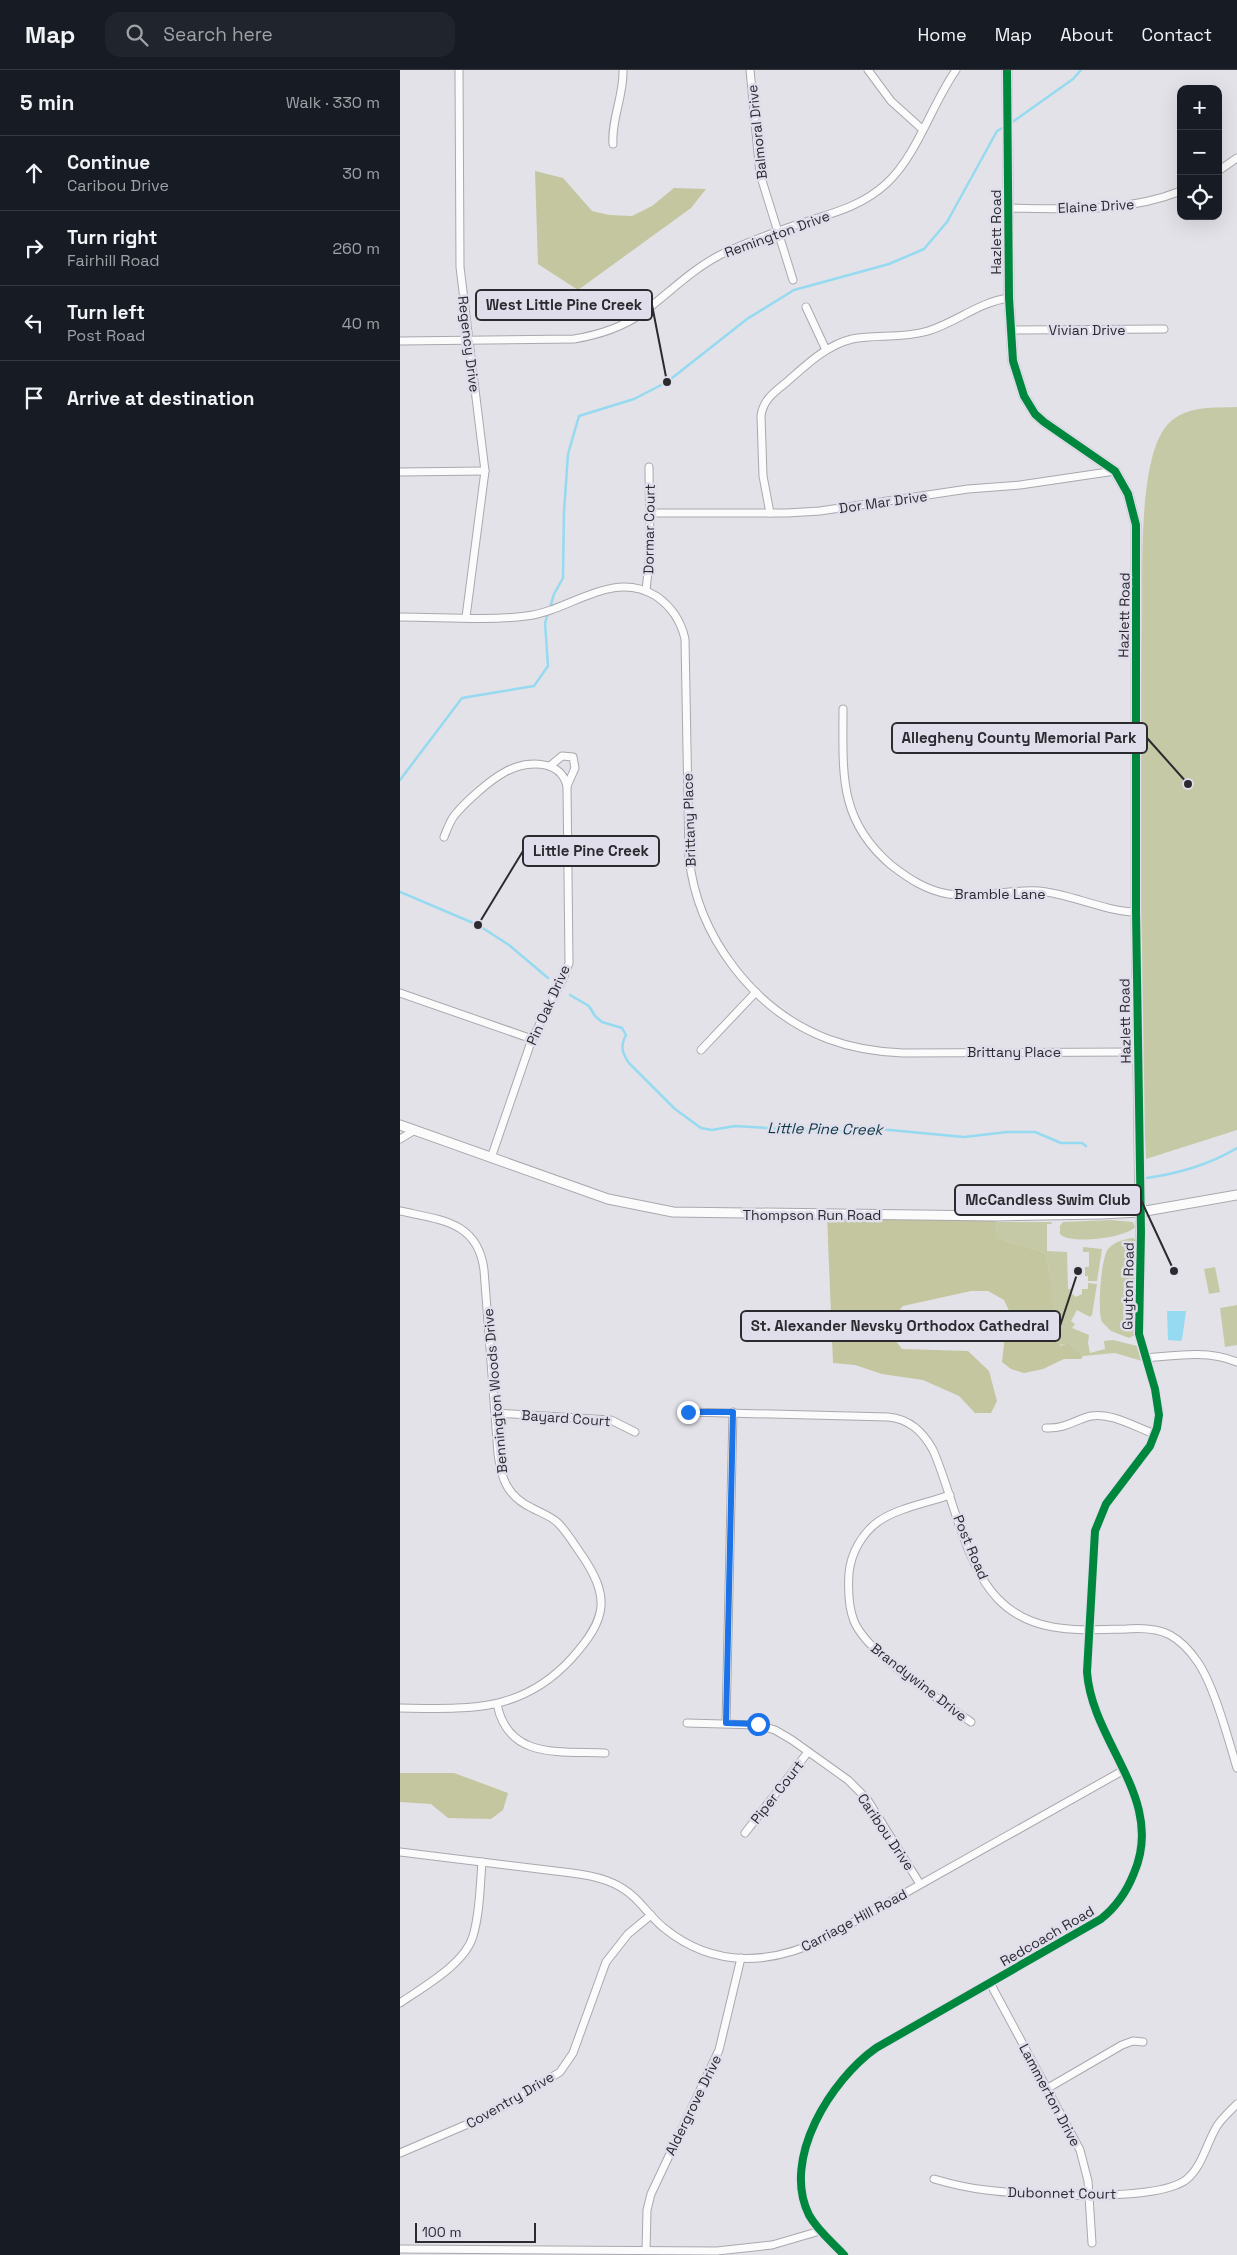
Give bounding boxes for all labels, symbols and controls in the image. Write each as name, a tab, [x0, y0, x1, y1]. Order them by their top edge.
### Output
search box	[105, 12, 455, 57]
text: Map	[25, 19, 75, 50]
icon: search	[123, 21, 151, 49]
text: Search here	[163, 22, 273, 47]
text: Home	[918, 23, 967, 46]
text: Map	[995, 23, 1032, 46]
text: About	[1060, 23, 1114, 46]
text: Contact	[1142, 23, 1212, 46]
street label: Balmoral Drive	[743, 84, 771, 180]
map controls	[1177, 85, 1222, 220]
button: +	[1177, 85, 1222, 130]
text: 5 min	[20, 89, 74, 116]
text: Walk · 330 m	[286, 92, 380, 113]
button: −	[1177, 130, 1222, 175]
text: Continue	[67, 150, 150, 175]
icon: ahead	[20, 159, 48, 187]
text: 30 m	[342, 163, 380, 184]
text: Caribou Drive	[67, 175, 169, 196]
button: locate	[1177, 175, 1222, 220]
street label: Hazlett Road	[987, 189, 1005, 275]
street label: Elaine Drive	[1057, 195, 1135, 217]
street label: Remington Drive	[722, 207, 832, 261]
text: Turn right	[67, 225, 157, 250]
icon: right	[20, 234, 48, 262]
text: 260 m	[332, 238, 380, 259]
text: Fairhill Road	[67, 250, 160, 271]
callout: West Little Pine Creek	[476, 290, 652, 320]
street label: Regency Drive	[454, 295, 484, 393]
text: West Little Pine Creek	[486, 295, 643, 314]
text: Turn left	[67, 300, 145, 325]
icon: left	[20, 309, 48, 337]
text: 40 m	[342, 313, 380, 334]
street label: Vivian Drive	[1049, 321, 1125, 339]
text: Post Road	[67, 325, 145, 346]
icon: arrive	[20, 384, 48, 412]
text: Arrive at destination	[67, 386, 255, 411]
street label: Dormar Court	[639, 484, 659, 574]
street label: Dor Mar Drive	[837, 487, 929, 517]
street label: Hazlett Road	[1114, 572, 1134, 658]
callout: Allegheny County Memorial Park	[892, 723, 1147, 753]
text: Allegheny County Memorial Park	[901, 728, 1137, 747]
street label: Brittany Place	[678, 773, 700, 867]
callout: Little Pine Creek	[523, 836, 659, 866]
text: Little Pine Creek	[533, 841, 650, 860]
street label: Bramble Lane	[954, 885, 1046, 903]
street label: Pin Oak Drive	[522, 962, 574, 1048]
street label: Hazlett Road	[1115, 978, 1135, 1064]
street label: Brittany Place	[967, 1043, 1061, 1061]
water label: Little Pine Creek	[767, 1118, 885, 1139]
callout: McCandless Swim Club	[955, 1185, 1141, 1215]
text: McCandless Swim Club	[965, 1190, 1131, 1209]
street label: Thompson Run Road	[743, 1206, 881, 1224]
street label: Guyton Road	[1118, 1242, 1138, 1330]
street label: Bennington Woods Drive	[479, 1308, 511, 1474]
callout: St. Alexander Nevsky Orthodox Cathedral	[741, 1311, 1060, 1341]
text: St. Alexander Nevsky Orthodox Cathedral	[751, 1316, 1049, 1335]
route end	[677, 1401, 700, 1424]
street label: Bayard Court	[521, 1406, 611, 1430]
street label: Post Road	[949, 1512, 993, 1582]
street label: Brandywine Drive	[867, 1639, 971, 1725]
route start	[747, 1713, 770, 1736]
street label: Piper Court	[747, 1757, 807, 1827]
street label: Caribou Drive	[854, 1790, 918, 1874]
street label: Carriage Hill Road	[798, 1885, 910, 1955]
street label: Redcoach Road	[997, 1902, 1097, 1970]
street label: Lammerton Drive	[1015, 2040, 1085, 2150]
street label: Aldergrove Drive	[661, 2052, 725, 2158]
street label: Coventry Drive	[463, 2068, 557, 2132]
street label: Dubonnet Court	[1008, 2183, 1116, 2203]
scale bar	[415, 2220, 536, 2243]
text: 100 m	[422, 2223, 461, 2241]

